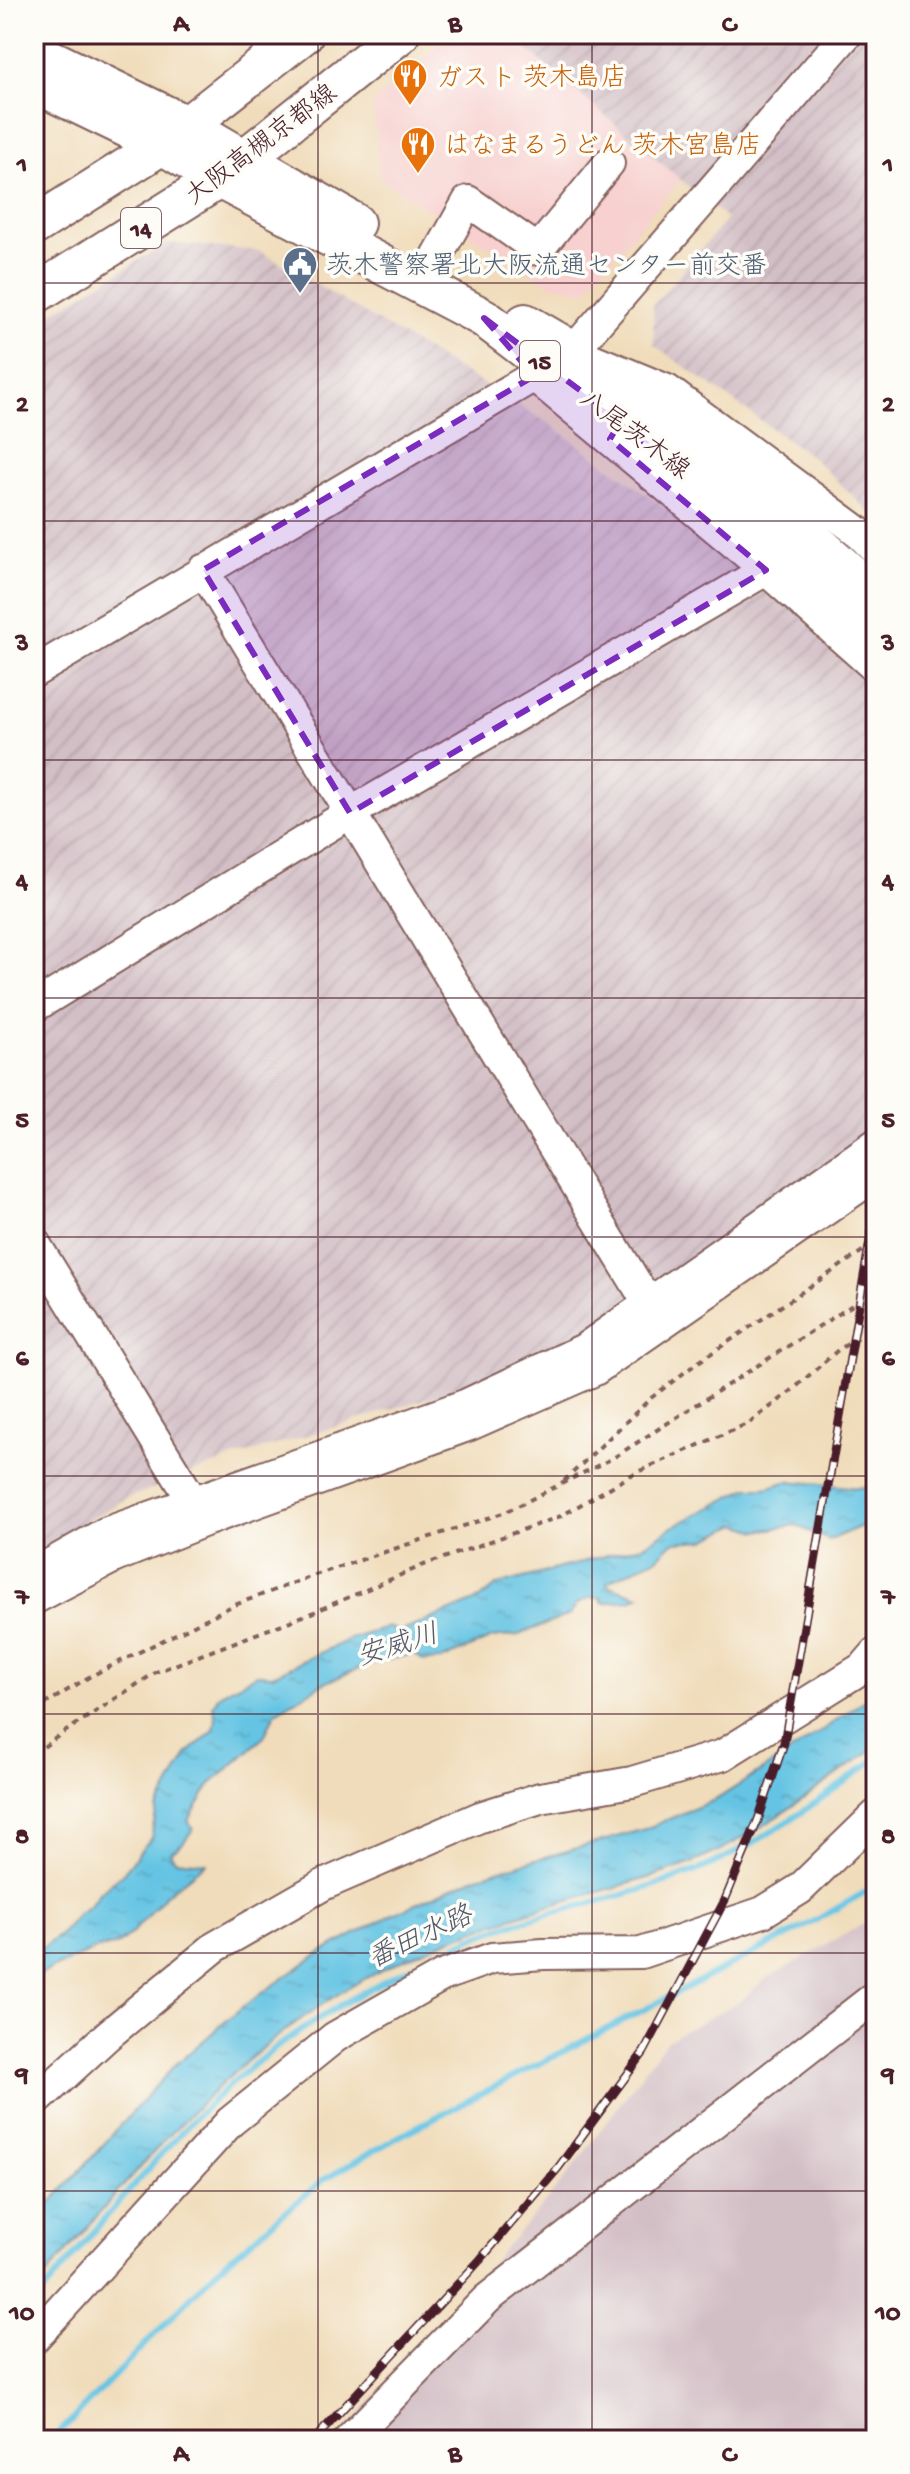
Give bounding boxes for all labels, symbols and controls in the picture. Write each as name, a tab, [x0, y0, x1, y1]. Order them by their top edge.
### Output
text: A	[172, 11, 190, 42]
text: B	[447, 11, 463, 42]
text: C	[722, 11, 739, 42]
restaurant icon: ガスト 茨木島店	[391, 57, 429, 107]
place label: ガスト 茨木島店	[436, 63, 627, 96]
street label: 大阪高槻京都線	[180, 79, 345, 214]
restaurant icon: はなまるうどん 茨木宮島店	[399, 125, 437, 175]
place label: はなまるうどん 茨木宮島店	[444, 131, 762, 164]
text: 1	[16, 152, 27, 183]
text: 1	[882, 152, 893, 183]
road number: 14	[121, 208, 161, 248]
public building icon: 茨木警察署北大阪流通センター前交番	[281, 245, 319, 295]
place label: 茨木警察署北大阪流通センター前交番	[326, 251, 767, 284]
road number: 15	[520, 341, 560, 381]
street label: 八尾茨木線	[572, 383, 696, 488]
text: 2	[16, 391, 29, 422]
text: 2	[882, 391, 895, 422]
text: 3	[14, 630, 29, 661]
text: 3	[880, 630, 895, 661]
text: 4	[15, 868, 29, 899]
text: 4	[881, 868, 895, 899]
text: 5	[15, 1107, 29, 1138]
text: 5	[881, 1107, 895, 1138]
text: 6	[15, 1345, 29, 1376]
text: 6	[881, 1345, 895, 1376]
text: 7	[13, 1584, 30, 1615]
text: 7	[879, 1584, 896, 1615]
water label: 安威川	[353, 1618, 443, 1675]
text: 8	[15, 1823, 29, 1854]
text: 8	[881, 1823, 895, 1854]
water label: 番田水路	[363, 1899, 480, 1978]
text: 9	[13, 2061, 29, 2092]
text: 9	[879, 2061, 895, 2092]
text: 10	[8, 2300, 35, 2331]
text: 10	[874, 2300, 901, 2331]
text: A	[172, 2441, 190, 2472]
text: B	[447, 2441, 463, 2472]
text: C	[722, 2441, 739, 2472]

